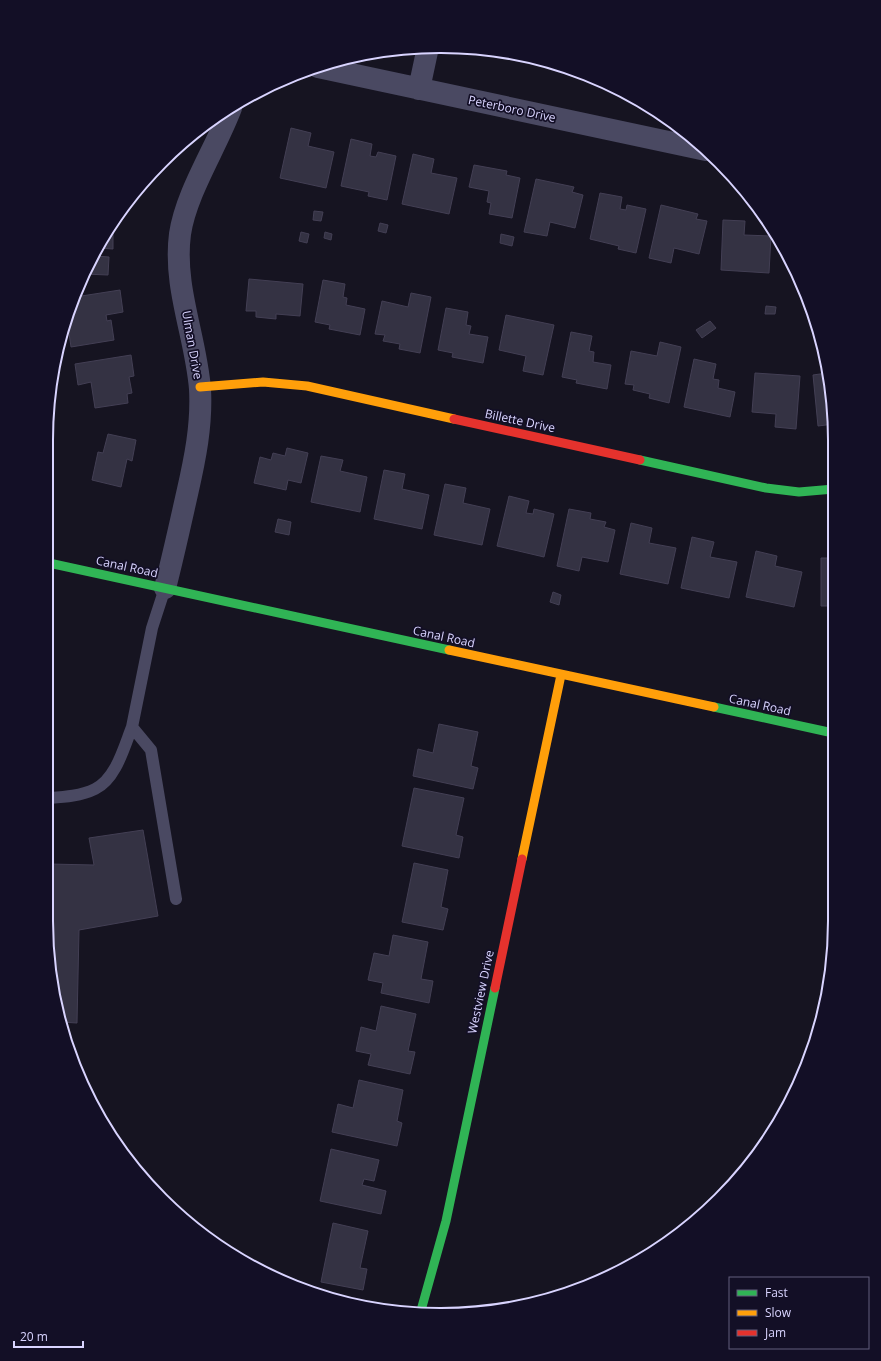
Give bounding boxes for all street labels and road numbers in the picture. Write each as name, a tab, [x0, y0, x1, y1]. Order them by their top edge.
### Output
street label: Peterboro Drive	[467, 91, 558, 126]
street label: Ulman Drive	[178, 309, 207, 381]
street label: Billette Drive	[483, 405, 557, 436]
street label: Canal Road	[95, 552, 160, 581]
street label: Canal Road	[412, 622, 477, 651]
street label: Canal Road	[728, 690, 793, 719]
street label: Westview Drive	[463, 948, 498, 1035]

